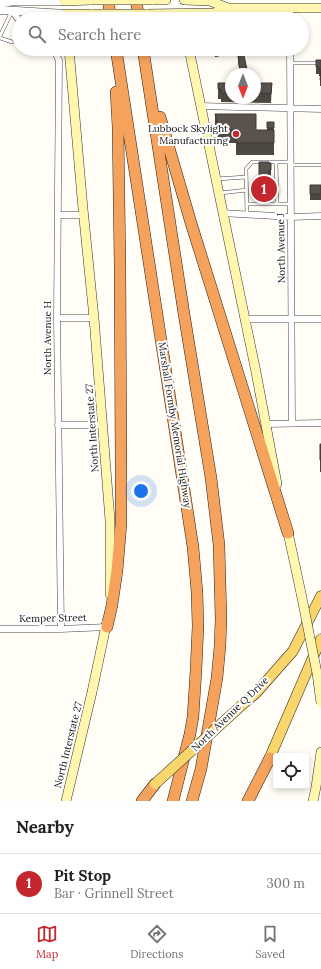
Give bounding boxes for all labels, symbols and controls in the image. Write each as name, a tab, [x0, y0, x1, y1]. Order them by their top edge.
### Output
search box	[12, 12, 309, 56]
icon: search	[26, 23, 48, 45]
text: Search here	[58, 25, 141, 44]
north arrow	[225, 68, 261, 104]
place label: Lubbock Skylight Manufacturing	[148, 122, 228, 147]
marker: Lubbock Skylight Manufacturing	[231, 129, 241, 139]
pin: 1	[251, 174, 277, 204]
street label: North Avenue J	[274, 212, 288, 283]
street label: North Avenue H	[41, 300, 54, 375]
street label: Marshall Formby Memorial Highway	[155, 341, 195, 510]
street label: North Interstate 27	[82, 383, 102, 473]
your location	[131, 481, 151, 501]
street label: Kemper Street	[19, 611, 87, 625]
street label: North Avenue Q Drive	[189, 673, 272, 754]
street label: North Interstate 27	[51, 700, 85, 790]
map controls	[273, 753, 309, 789]
button: locate	[273, 753, 309, 789]
text: Nearby	[16, 816, 74, 838]
text: Pit Stop	[54, 866, 111, 885]
text: 1	[26, 875, 32, 892]
text: 300 m	[267, 875, 305, 892]
text: Bar · Grinnell Street	[54, 885, 174, 902]
tab: Map	[36, 923, 58, 961]
tab: Directions	[130, 923, 183, 961]
tab: Saved	[255, 923, 285, 961]

